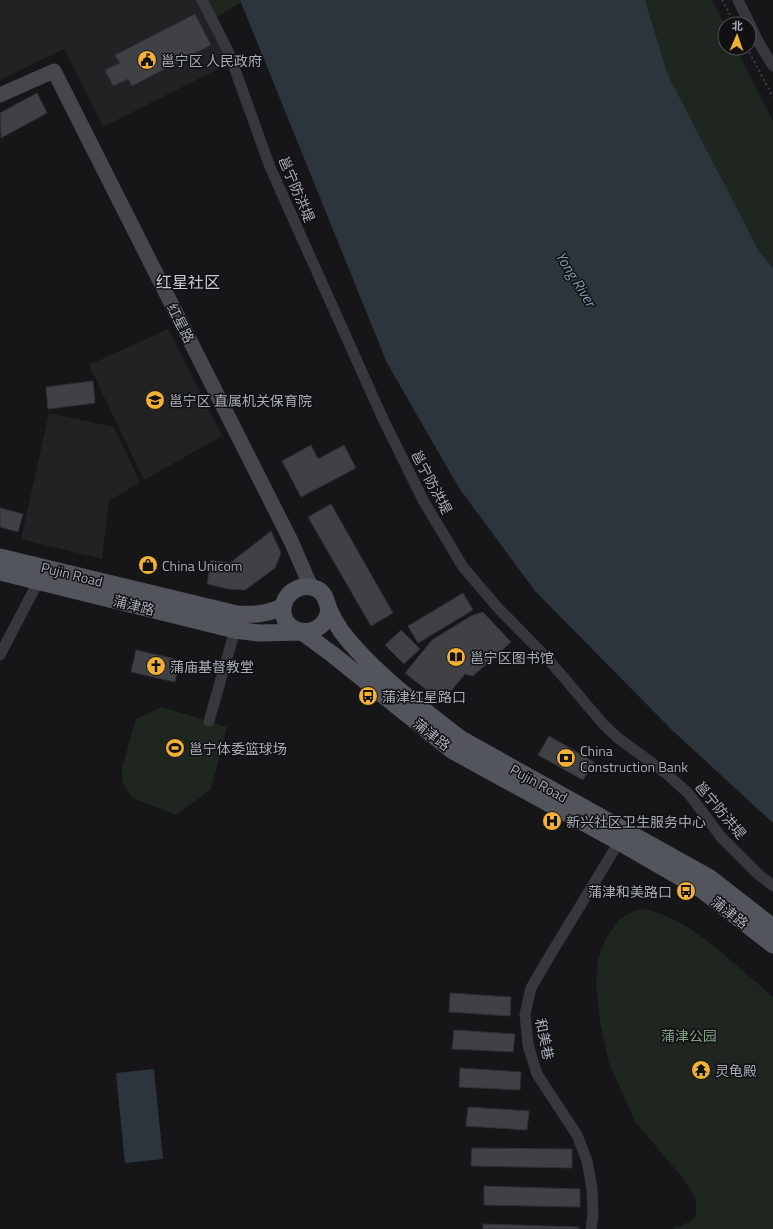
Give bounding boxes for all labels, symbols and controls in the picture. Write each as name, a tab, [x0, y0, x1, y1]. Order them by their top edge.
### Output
north arrow	[717, 16, 757, 56]
text: 北	[732, 18, 743, 34]
public building icon: 邕宁区 人民政府	[136, 49, 158, 71]
place label: 邕宁区 人民政府	[161, 50, 262, 71]
street label: 邕宁防洪堤	[274, 153, 320, 225]
water label: Yong River	[550, 247, 603, 313]
district label: 红星社区	[156, 270, 220, 294]
street label: 红星路	[162, 300, 200, 346]
school or university icon: 邕宁区 直属机关保育院	[144, 389, 166, 411]
place label: 邕宁区 直属机关保育院	[169, 390, 312, 411]
street label: 邕宁防洪堤	[406, 446, 458, 518]
shop icon: China Unicom	[137, 554, 159, 576]
place label: China Unicom	[162, 555, 243, 576]
street label: Pujin Road	[39, 556, 105, 592]
street label: 蒲津路	[111, 590, 157, 620]
library icon: 邕宁区图书馆	[445, 646, 467, 668]
place label: 邕宁区图书馆	[470, 647, 554, 668]
church icon: 蒲庙基督教堂	[145, 655, 167, 677]
place label: 蒲庙基督教堂	[170, 656, 254, 677]
bus stop icon: 蒲津红星路口	[357, 685, 379, 707]
place label: 蒲津红星路口	[382, 686, 466, 707]
street label: 蒲津路	[409, 713, 455, 755]
sports icon: 邕宁体委篮球场	[164, 737, 186, 759]
place label: 邕宁体委篮球场	[189, 738, 287, 759]
place label: China Construction Bank	[580, 740, 688, 777]
bank icon: China Construction Bank	[555, 747, 577, 769]
street label: Pujin Road	[506, 759, 572, 807]
street label: 邕宁防洪堤	[690, 776, 752, 844]
hospital icon: 新兴社区卫生服务中心	[541, 810, 563, 832]
place label: 新兴社区卫生服务中心	[566, 811, 706, 832]
bus stop icon: 蒲津和美路口	[675, 880, 697, 902]
place label: 蒲津和美路口	[588, 881, 672, 902]
street label: 蒲津路	[707, 891, 753, 933]
street label: 和美巷	[530, 1016, 560, 1062]
park label: 蒲津公园	[661, 1025, 717, 1046]
temple icon: 灵龟殿	[690, 1059, 712, 1081]
place label: 灵龟殿	[715, 1060, 757, 1081]

